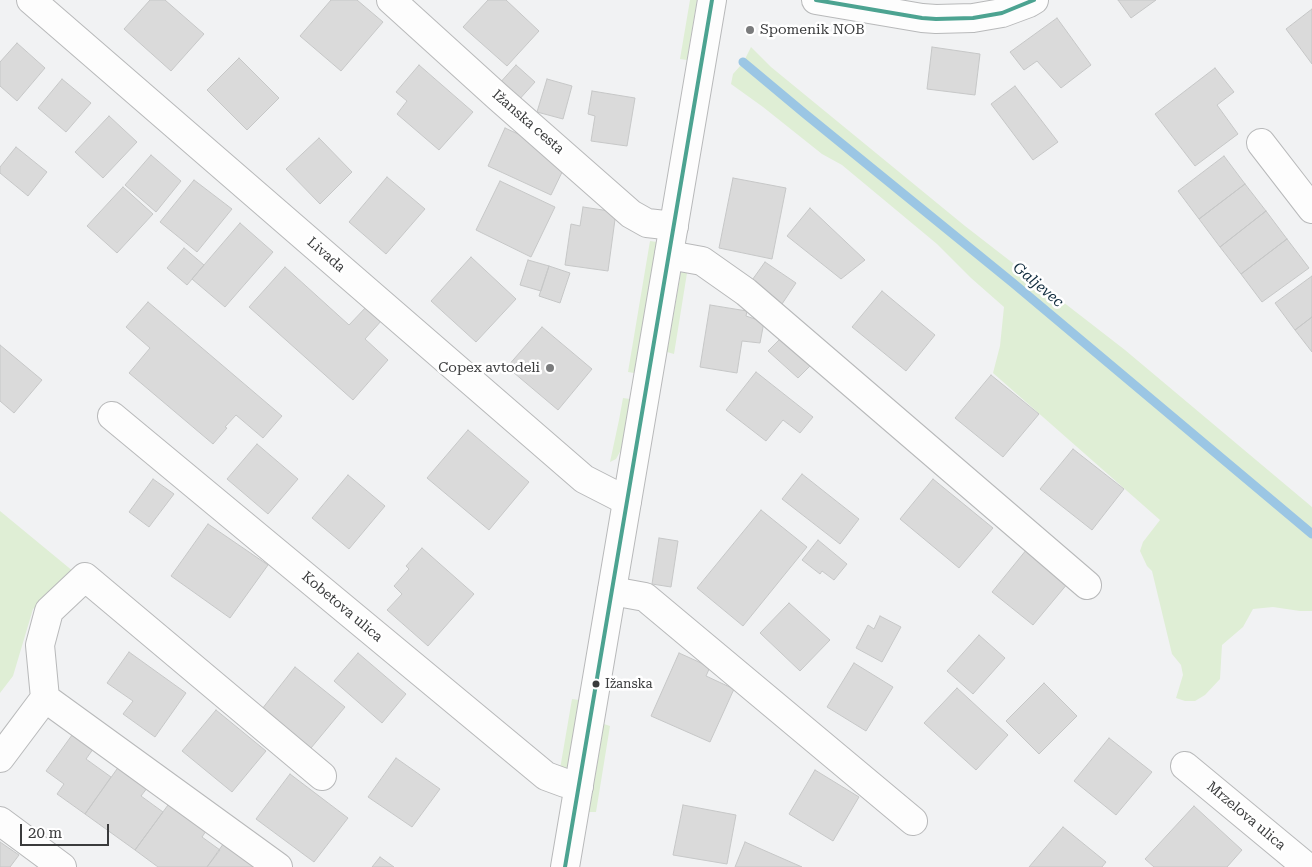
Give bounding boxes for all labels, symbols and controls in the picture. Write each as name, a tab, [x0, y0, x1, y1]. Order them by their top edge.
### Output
place label: Spomenik NOB	[760, 22, 865, 38]
marker: Spomenik NOB	[744, 24, 756, 36]
street label: Ižanska cesta	[489, 86, 567, 158]
street label: Livada	[304, 234, 348, 276]
water label: Galjevec	[1009, 259, 1067, 311]
place label: Copex avtodeli	[438, 360, 540, 376]
marker: Copex avtodeli	[544, 362, 556, 374]
street label: Kobetova ulica	[298, 568, 386, 646]
place label: Ižanska	[605, 676, 652, 692]
marker: Ižanska	[591, 679, 601, 689]
street label: Mrzelova ulica	[1203, 778, 1289, 854]
scale bar	[22, 814, 111, 846]
text: 20 m	[28, 824, 62, 842]

